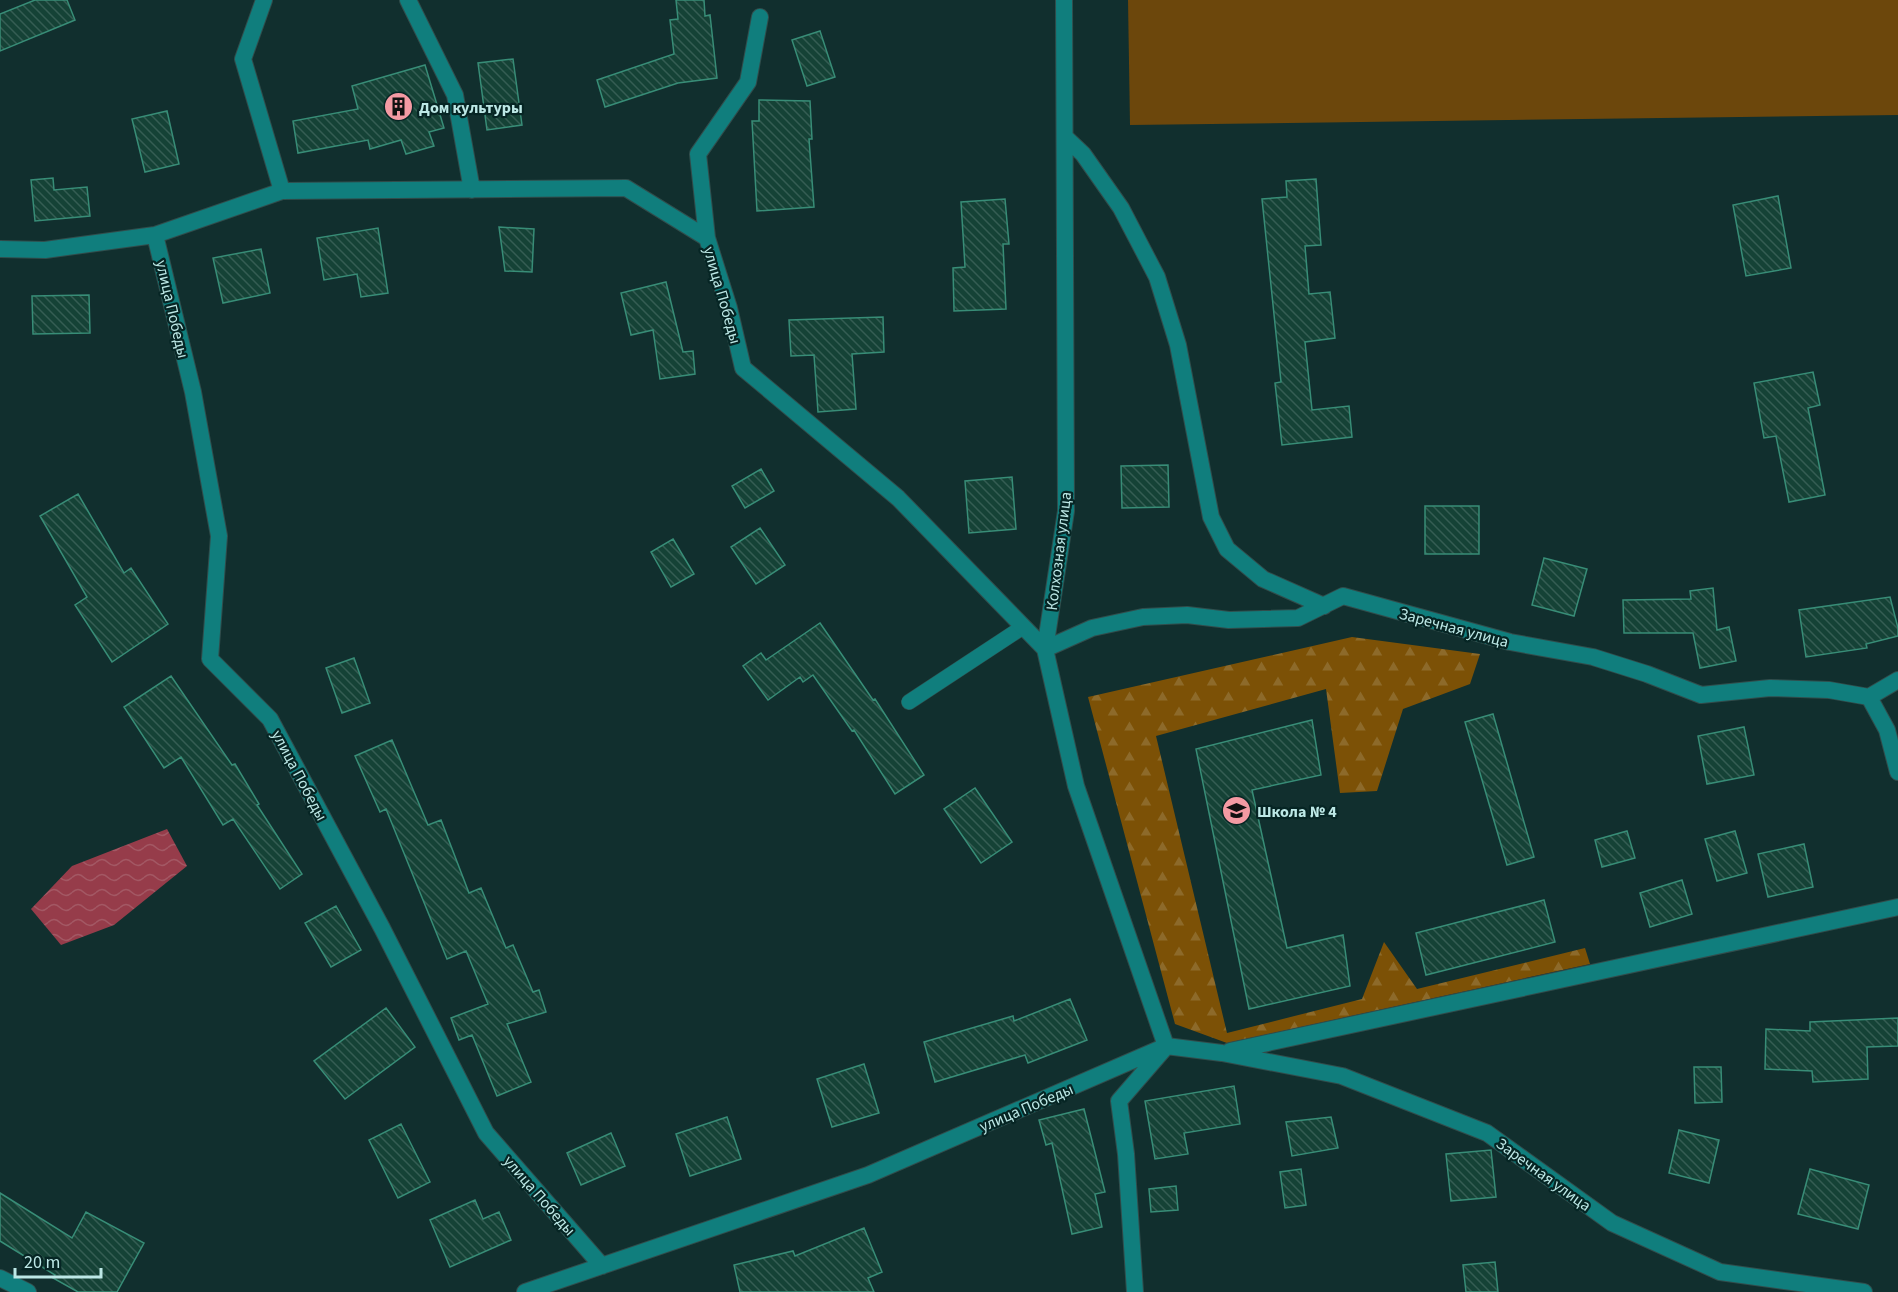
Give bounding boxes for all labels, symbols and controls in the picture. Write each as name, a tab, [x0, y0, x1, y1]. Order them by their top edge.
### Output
building icon: Дом культуры	[382, 91, 414, 123]
place label: Дом культуры	[419, 97, 523, 119]
street label: улица Победы	[698, 244, 746, 346]
street label: улица Победы	[150, 258, 194, 360]
street label: Колхозная улица	[1041, 491, 1077, 612]
street label: Заречная улица	[1397, 603, 1511, 653]
street label: улица Победы	[266, 726, 332, 825]
school or university icon: Школа № 4	[1220, 795, 1252, 827]
place label: Школа № 4	[1257, 801, 1337, 823]
street label: улица Победы	[976, 1078, 1077, 1138]
street label: Заречная улица	[1492, 1133, 1595, 1217]
street label: улица Победы	[498, 1151, 580, 1241]
scale bar	[15, 1241, 100, 1279]
text: 20 m	[24, 1250, 60, 1275]

